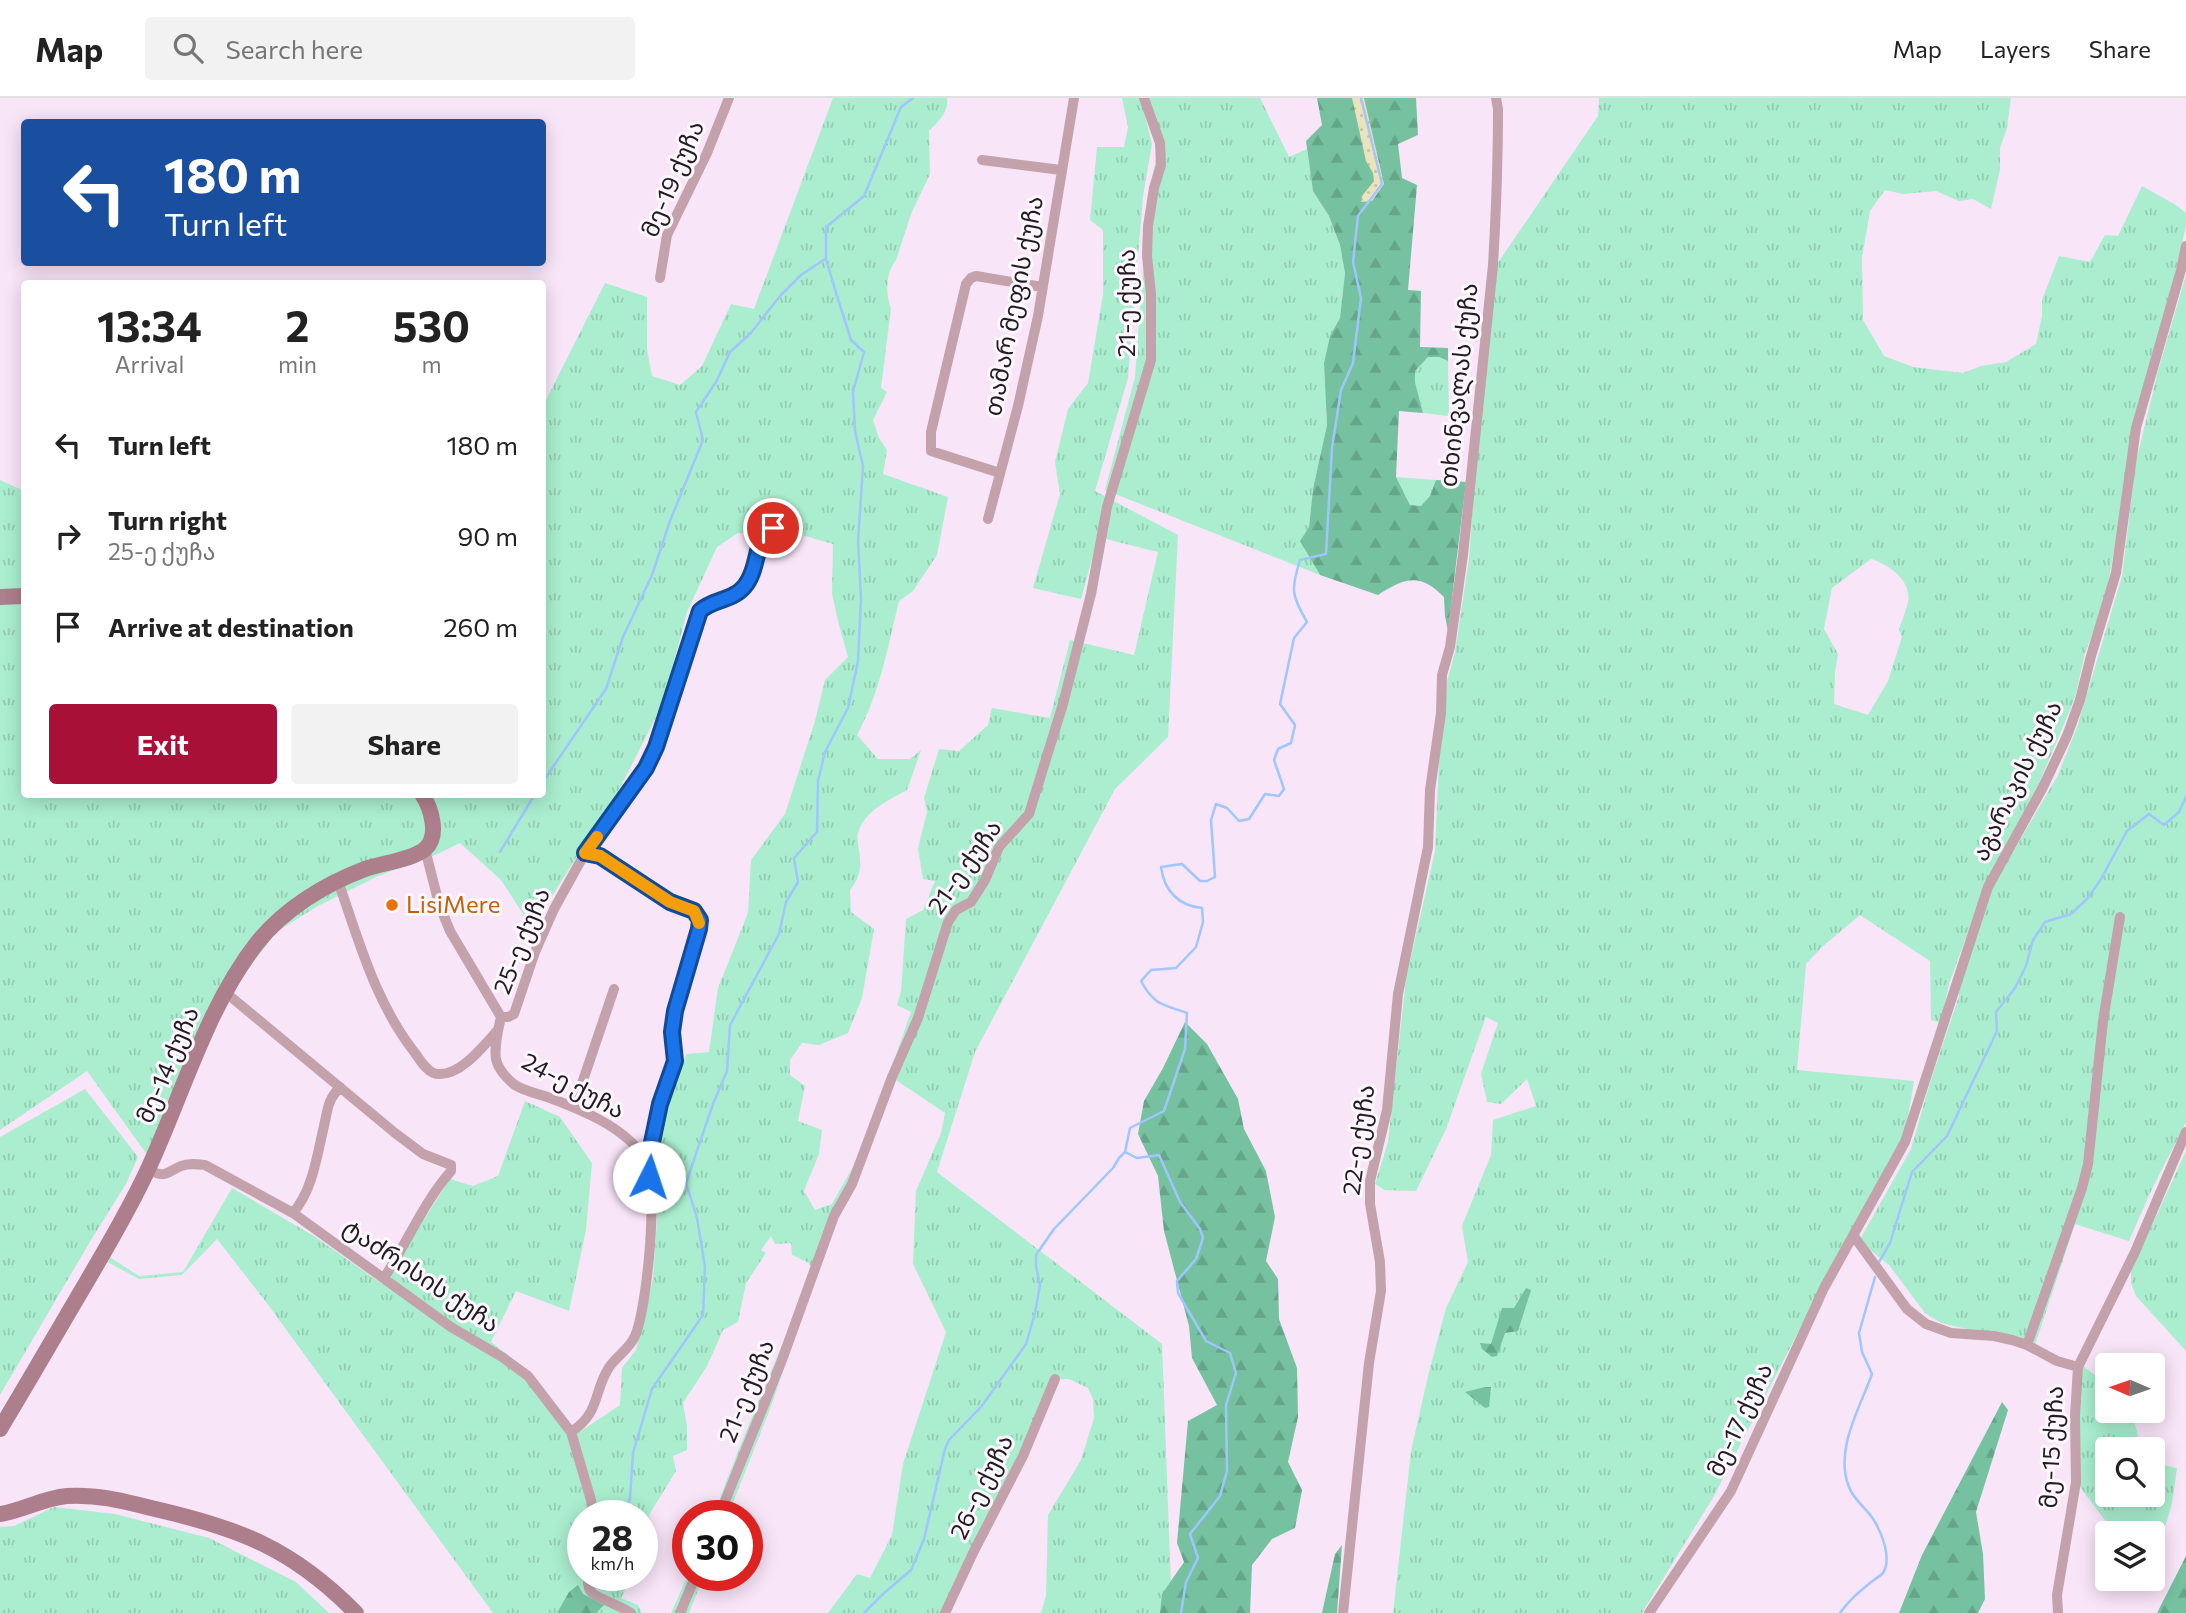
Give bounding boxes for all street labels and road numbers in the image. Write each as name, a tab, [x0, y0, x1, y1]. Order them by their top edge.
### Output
street label: მე-19 ქუჩა	[634, 116, 710, 241]
street label: თამარ მეფის ქუჩა	[977, 193, 1049, 418]
street label: 21-ე ქუჩა	[1111, 249, 1141, 357]
street label: თხინვალას ქუჩა	[1432, 281, 1484, 488]
street label: აგარაკის ქუჩა	[1964, 695, 2068, 866]
street label: 21-ე ქუჩა	[921, 813, 1008, 919]
street label: 25-ე ქუჩა	[486, 883, 556, 998]
street label: მე-14 ქუჩა	[129, 1002, 205, 1127]
street label: 24-ე ქუჩა	[517, 1046, 630, 1125]
street label: 22-ე ქუჩა	[1335, 1083, 1381, 1197]
street label: ტაძრისის ქუჩა	[337, 1212, 506, 1339]
street label: 21-ე ქუჩა	[712, 1335, 780, 1447]
street label: მე-17 ქუჩა	[1700, 1358, 1778, 1481]
street label: მე-15 ქუჩა	[2033, 1385, 2069, 1509]
street label: 26-ე ქუჩა	[943, 1429, 1019, 1544]

